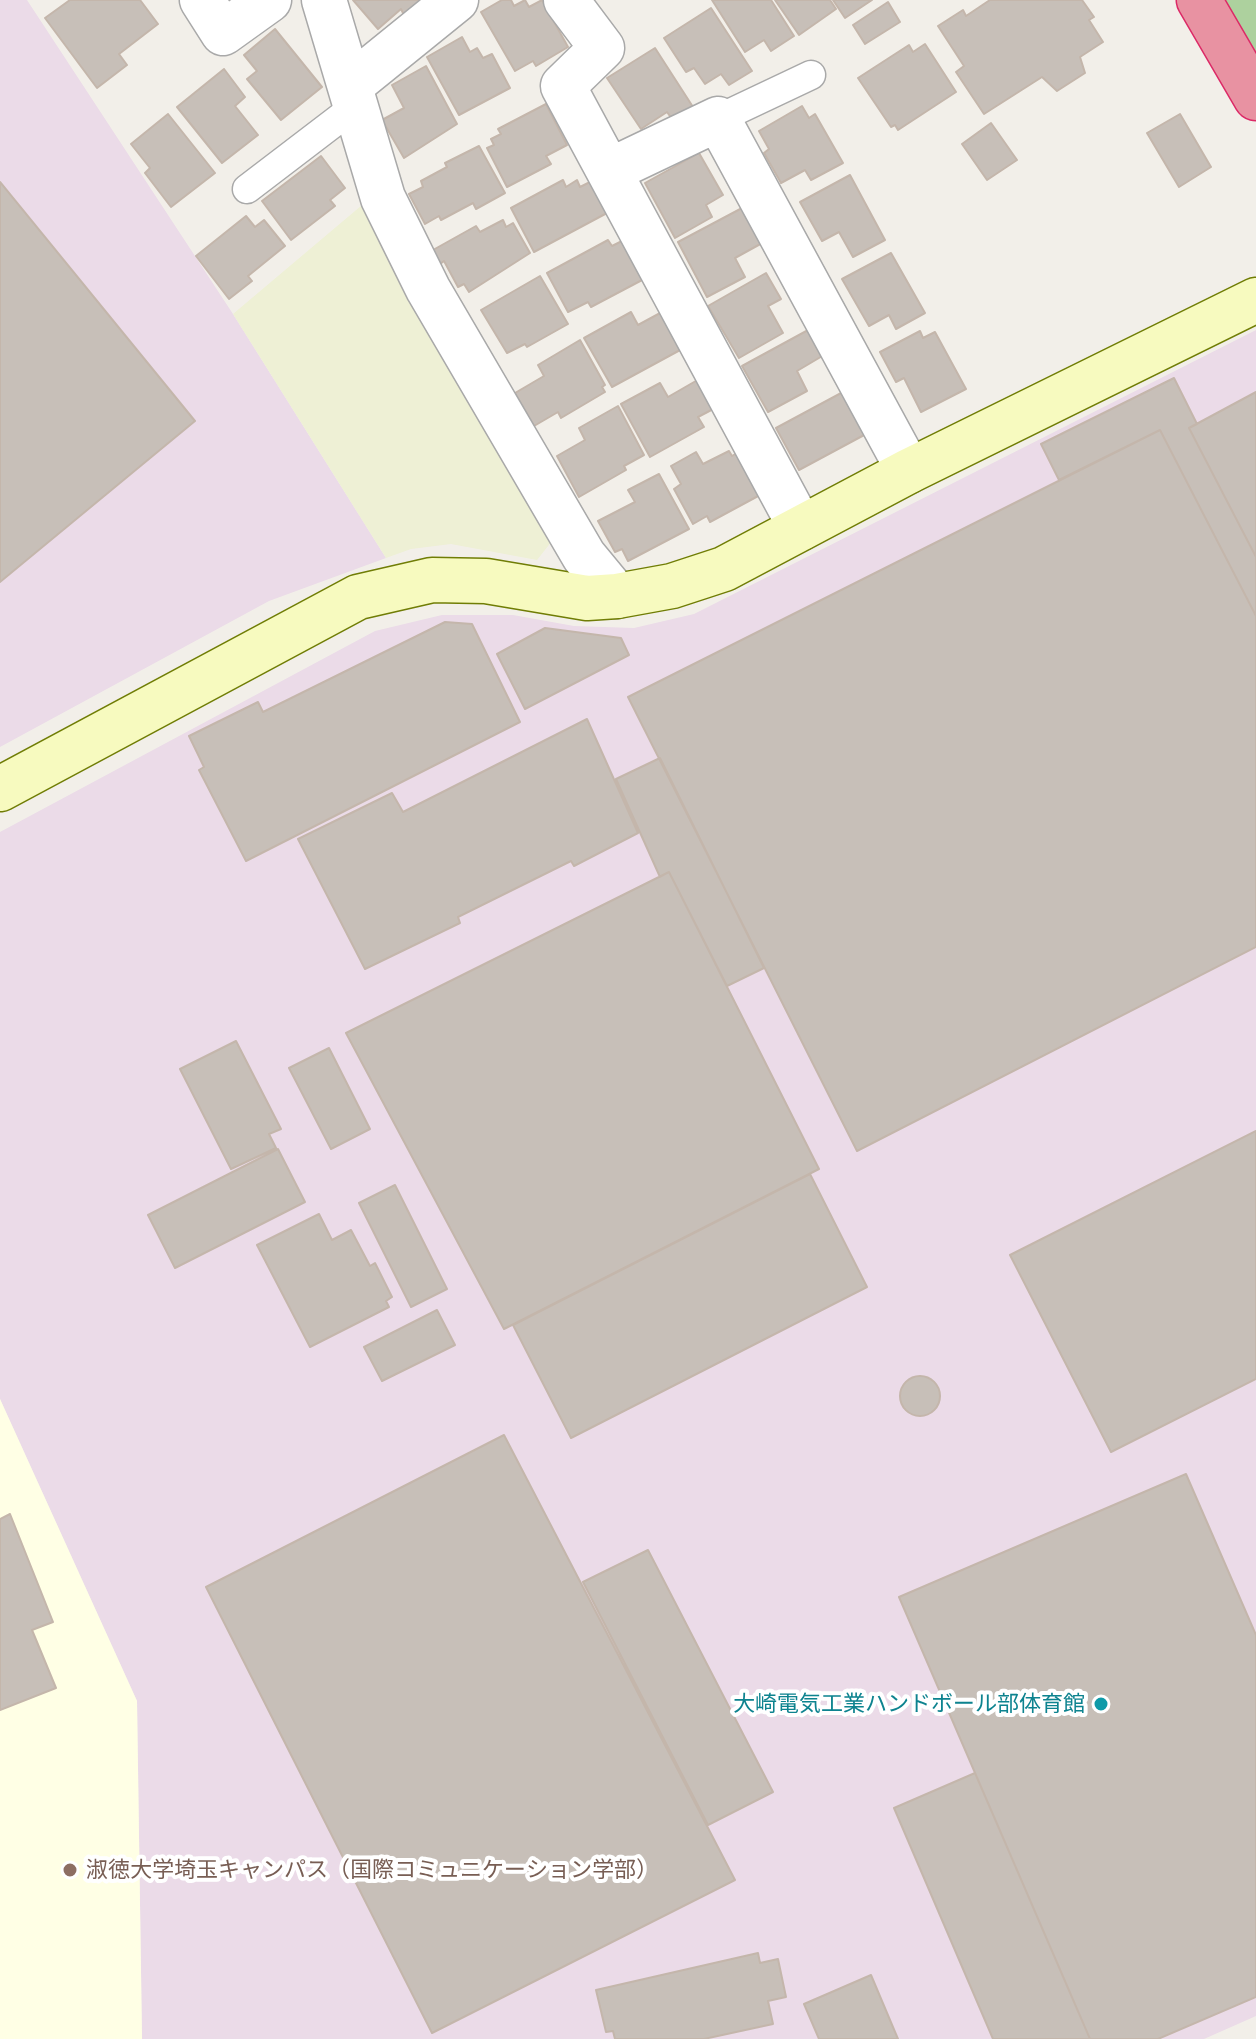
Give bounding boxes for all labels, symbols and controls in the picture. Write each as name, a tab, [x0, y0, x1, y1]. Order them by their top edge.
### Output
place label: 大崎電気工業ハンドボール部体育館	[733, 1691, 1085, 1717]
marker: 大崎電気工業ハンドボール部体育館	[1092, 1695, 1110, 1713]
place label: 淑徳大学埼玉キャンパス（国際コミュニケーション学部）	[86, 1857, 658, 1883]
marker: 淑徳大学埼玉キャンパス（国際コミュニケーション学部）	[61, 1861, 79, 1879]

